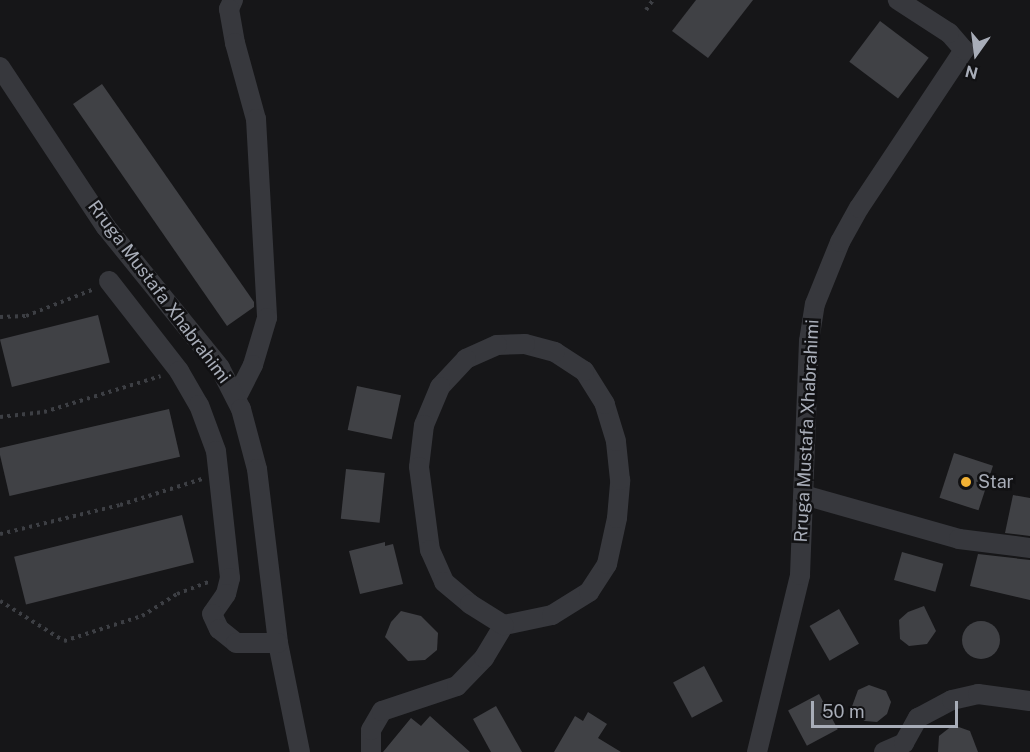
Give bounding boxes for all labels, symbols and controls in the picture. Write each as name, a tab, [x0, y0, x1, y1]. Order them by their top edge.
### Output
north arrow	[946, 24, 1006, 84]
text: N	[963, 61, 980, 83]
street label: Rruga Mustafa Xhabrahimi	[83, 196, 235, 388]
street label: Rruga Mustafa Xhabrahimi	[790, 319, 824, 543]
place label: Star	[978, 471, 1014, 493]
marker: Star	[959, 475, 973, 489]
scale bar	[814, 689, 961, 727]
text: 50 m	[822, 701, 865, 722]

